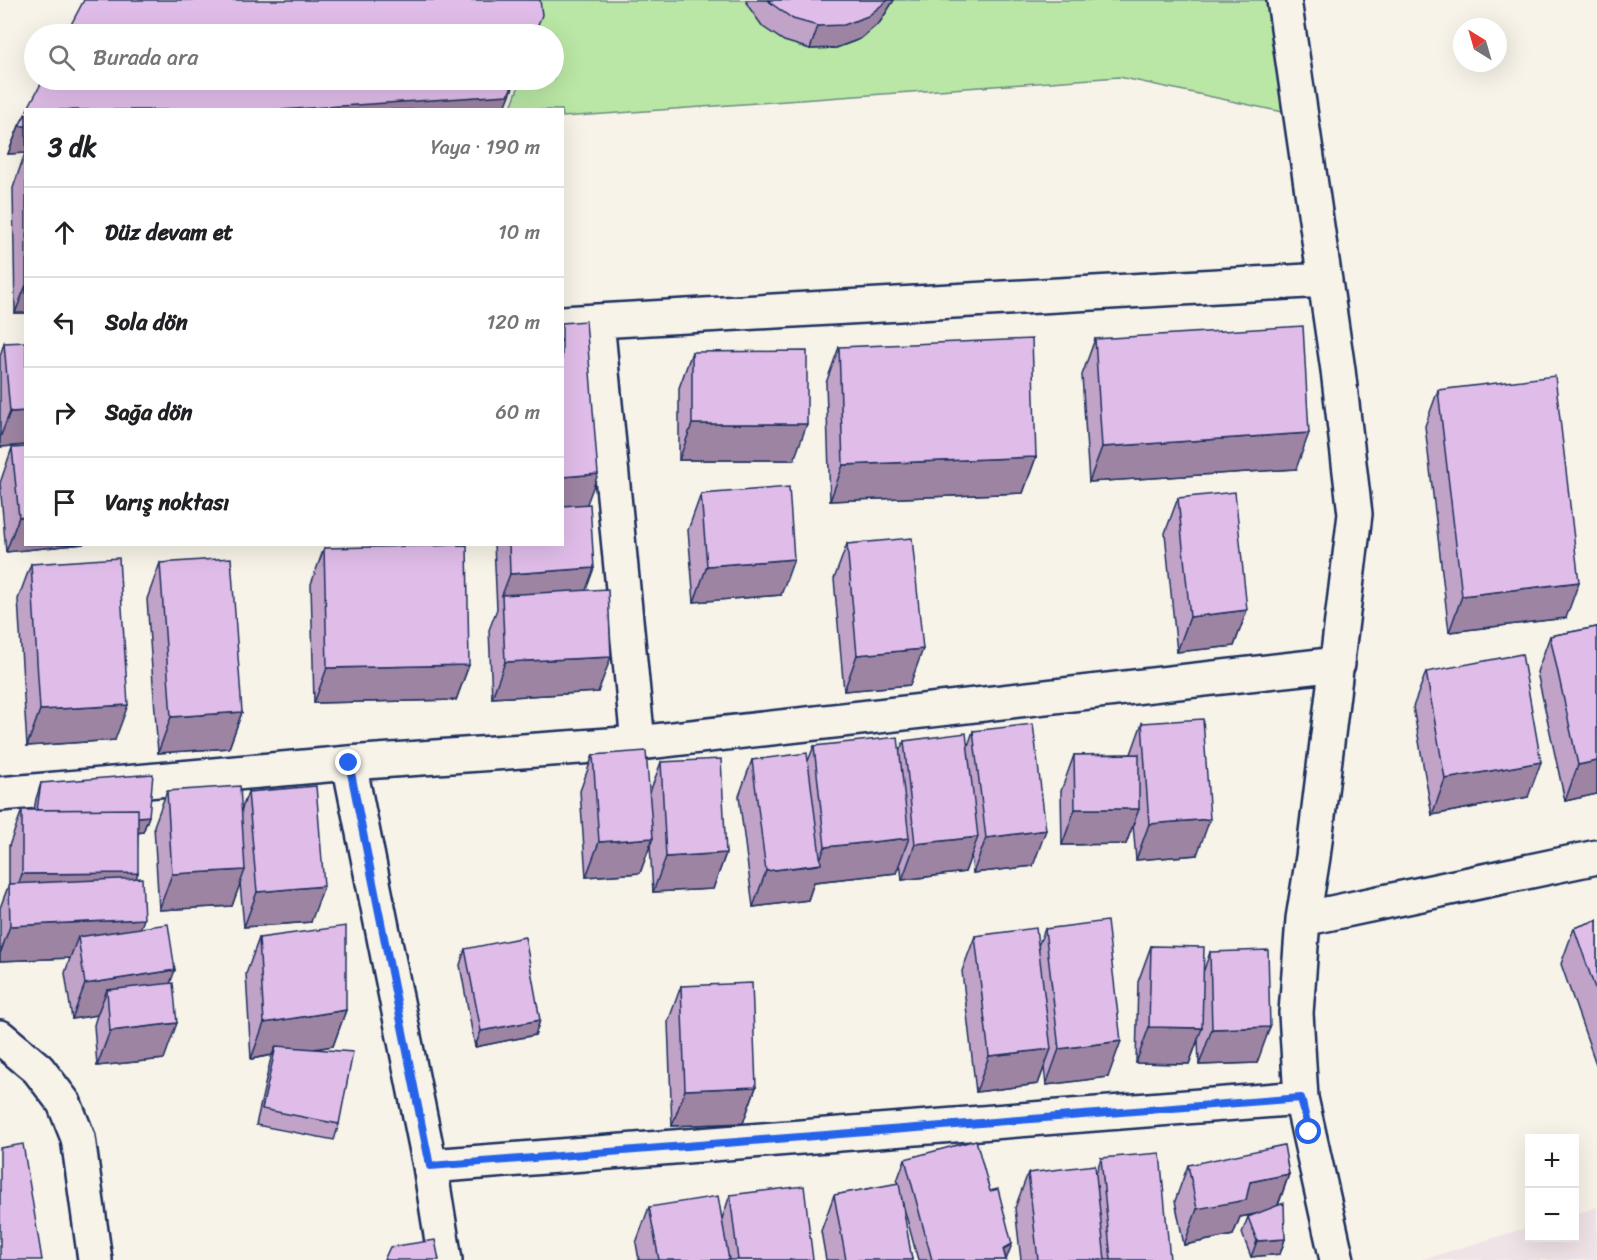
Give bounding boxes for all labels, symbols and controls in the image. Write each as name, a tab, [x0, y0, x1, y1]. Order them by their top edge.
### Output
north arrow	[1453, 18, 1507, 72]
search box	[24, 24, 564, 90]
text: Burada ara	[93, 38, 198, 77]
icon: search	[45, 41, 78, 74]
text: 3 dk	[48, 124, 97, 170]
text: Yaya · 190 m	[431, 130, 540, 165]
text: Düz devam et	[105, 213, 233, 252]
text: 10 m	[498, 215, 540, 250]
icon: ahead	[48, 216, 81, 249]
text: Sola dön	[105, 303, 188, 342]
text: 120 m	[487, 305, 540, 340]
icon: left	[48, 306, 81, 339]
text: Sağa dön	[105, 393, 192, 432]
text: 60 m	[495, 395, 540, 430]
icon: right	[48, 396, 81, 429]
text: Varış noktası	[105, 483, 229, 522]
icon: arrive	[48, 486, 81, 519]
route end	[335, 749, 361, 775]
route start	[1295, 1118, 1321, 1144]
map controls	[1525, 1134, 1579, 1242]
button: +	[1525, 1134, 1579, 1188]
button: −	[1525, 1188, 1579, 1242]

